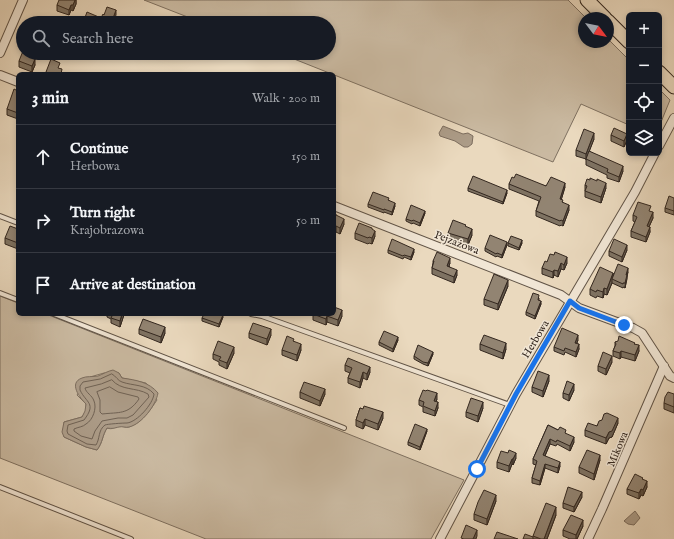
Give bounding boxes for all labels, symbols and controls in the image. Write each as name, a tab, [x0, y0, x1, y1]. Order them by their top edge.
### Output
north arrow	[578, 12, 614, 48]
map controls	[626, 12, 662, 156]
button: +	[626, 12, 662, 48]
search box	[16, 16, 336, 60]
icon: search	[30, 27, 52, 49]
text: Search here	[62, 29, 133, 48]
button: −	[626, 48, 662, 84]
button: locate	[626, 84, 662, 120]
text: 3 min	[32, 88, 69, 109]
text: Walk · 200 m	[252, 90, 320, 107]
button: layers	[626, 120, 662, 156]
text: Continue	[70, 139, 128, 158]
icon: ahead	[32, 146, 54, 168]
text: 150 m	[291, 148, 320, 165]
text: Herbowa	[70, 158, 120, 175]
text: Turn right	[70, 203, 135, 222]
icon: right	[32, 210, 54, 232]
text: 50 m	[296, 212, 320, 229]
text: Krajobrazowa	[70, 222, 144, 239]
street label: Pejzażowa	[432, 228, 481, 258]
icon: arrive	[32, 274, 54, 296]
text: Arrive at destination	[70, 275, 196, 294]
route end	[615, 316, 633, 334]
street label: Herbowa	[519, 318, 553, 361]
street label: Mikowa	[604, 429, 632, 469]
route start	[468, 460, 486, 478]

